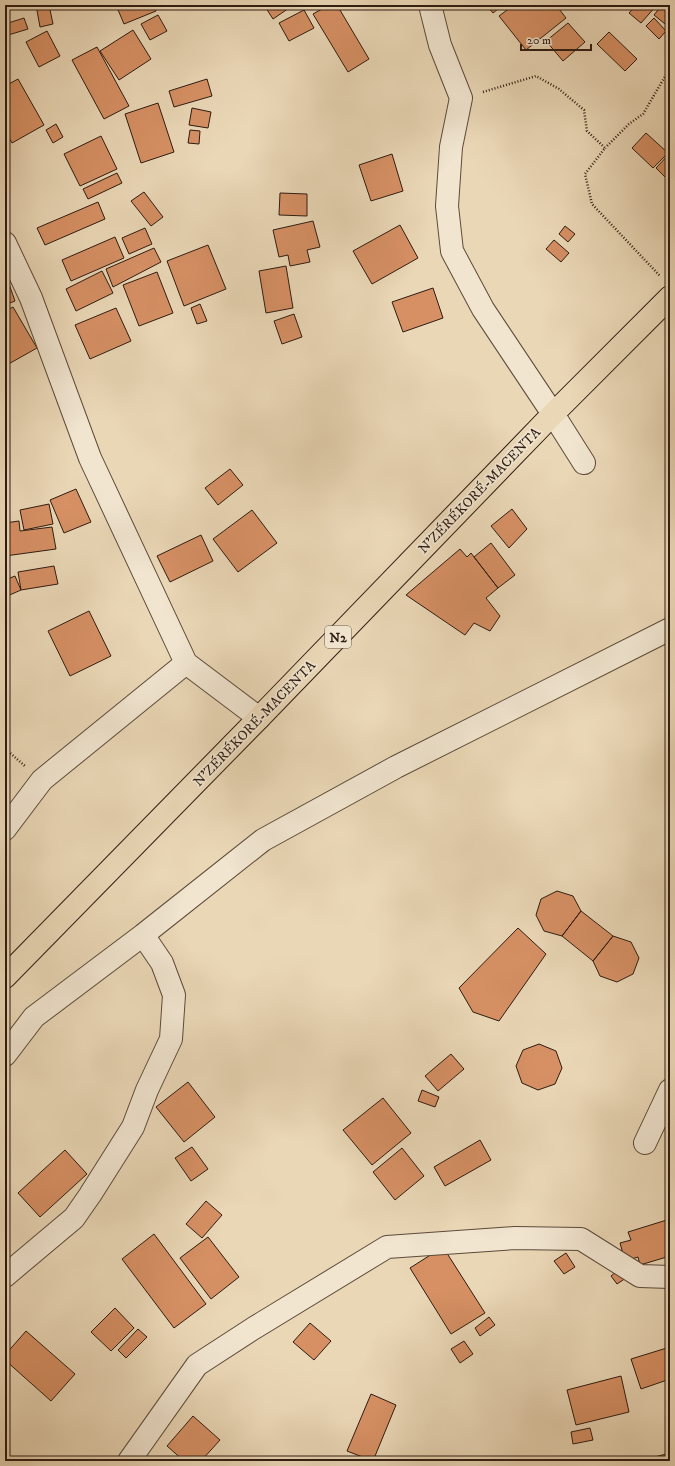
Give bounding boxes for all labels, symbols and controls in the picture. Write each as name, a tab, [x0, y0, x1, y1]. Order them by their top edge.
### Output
scale bar	[521, 26, 591, 52]
text: 20 m	[527, 33, 551, 48]
street label: N'ZÉRÉKORÉ-MACENTA	[415, 423, 546, 558]
road number: N2	[325, 626, 351, 648]
street label: N'ZÉRÉKORÉ-MACENTA	[190, 656, 321, 791]

